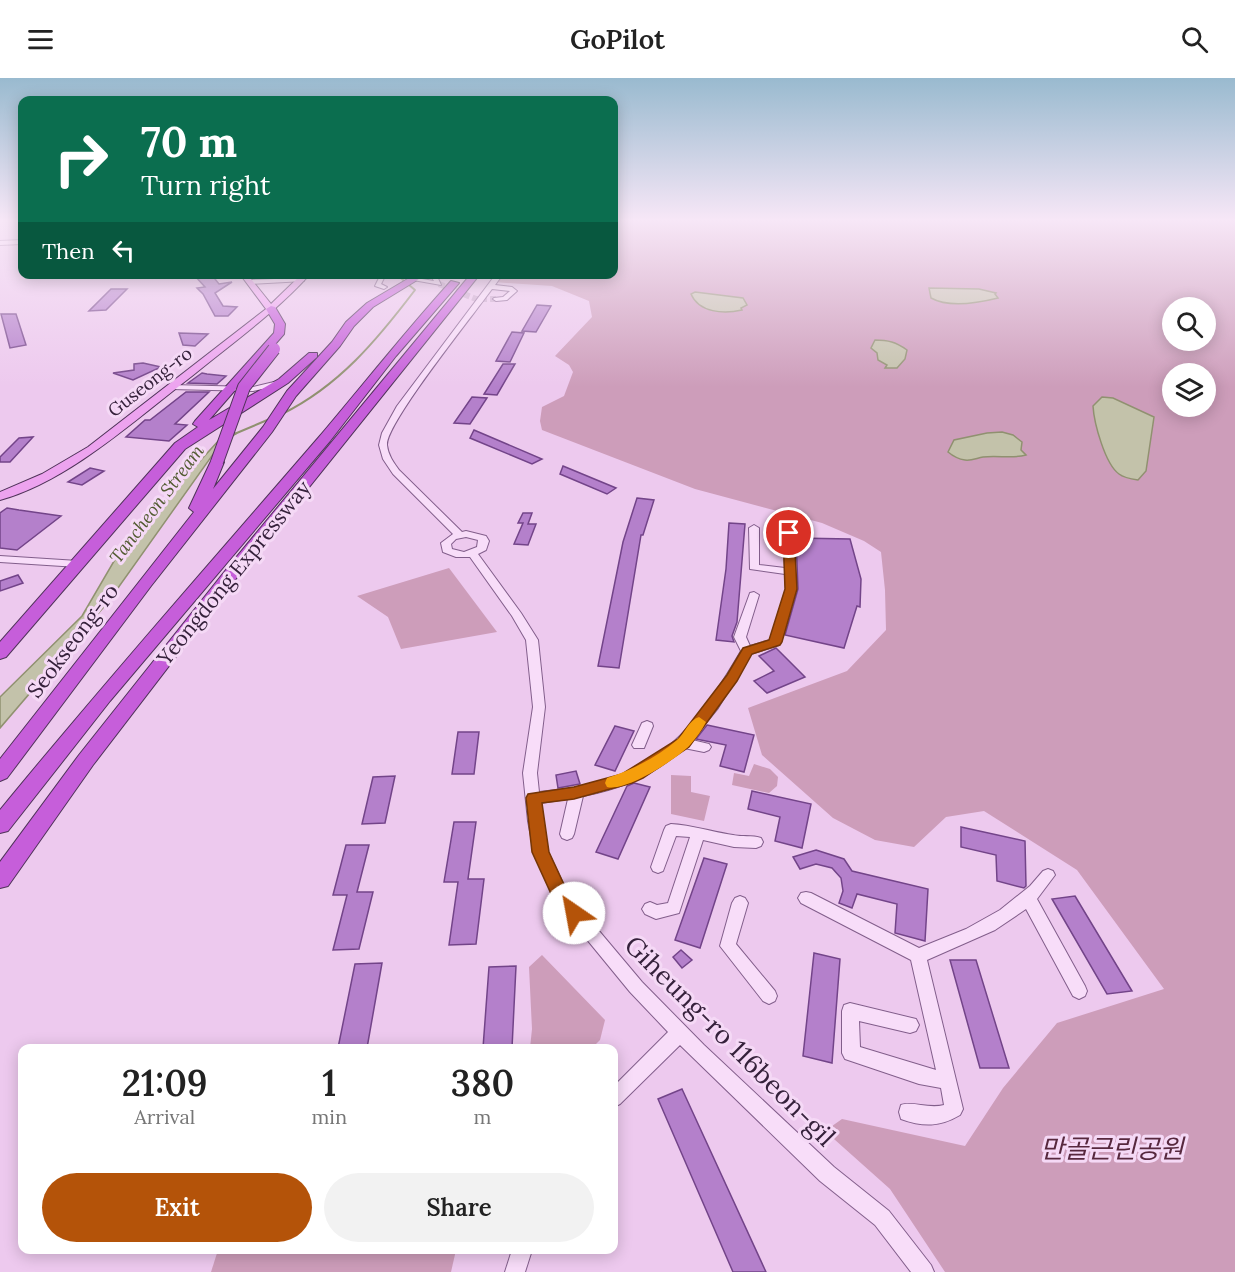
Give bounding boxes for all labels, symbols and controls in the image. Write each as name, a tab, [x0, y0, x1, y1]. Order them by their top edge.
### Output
text: GoPilot	[570, 22, 665, 56]
icon: menu	[24, 23, 57, 56]
icon: search	[1178, 23, 1211, 56]
text: 70 m	[141, 115, 237, 169]
icon: right	[42, 120, 120, 198]
text: Turn right	[141, 168, 270, 202]
icon: left	[107, 234, 140, 267]
text: Then	[42, 237, 95, 265]
map controls	[1162, 297, 1216, 417]
button: search	[1162, 297, 1216, 351]
street label: Guseong-ro	[103, 341, 197, 422]
button: layers	[1162, 363, 1216, 417]
water label: Tancheon Stream	[104, 440, 209, 568]
street label: Yeongdong Expressway	[150, 475, 316, 671]
pin	[763, 507, 814, 558]
icon: arrive	[772, 516, 805, 549]
street label: Seokseong-ro	[21, 578, 124, 703]
position arrow	[542, 881, 606, 945]
street label: Giheung-ro 116beon-gil	[618, 928, 843, 1153]
text: 21:09	[122, 1060, 208, 1106]
text: 1	[322, 1060, 336, 1106]
text: 380	[451, 1060, 514, 1106]
text: Arrival	[134, 1104, 195, 1129]
text: min	[311, 1104, 347, 1129]
text: m	[474, 1104, 491, 1129]
park label: 만골근린공원	[1040, 1132, 1186, 1165]
button: Exit	[42, 1173, 312, 1242]
button: Share	[324, 1173, 594, 1242]

